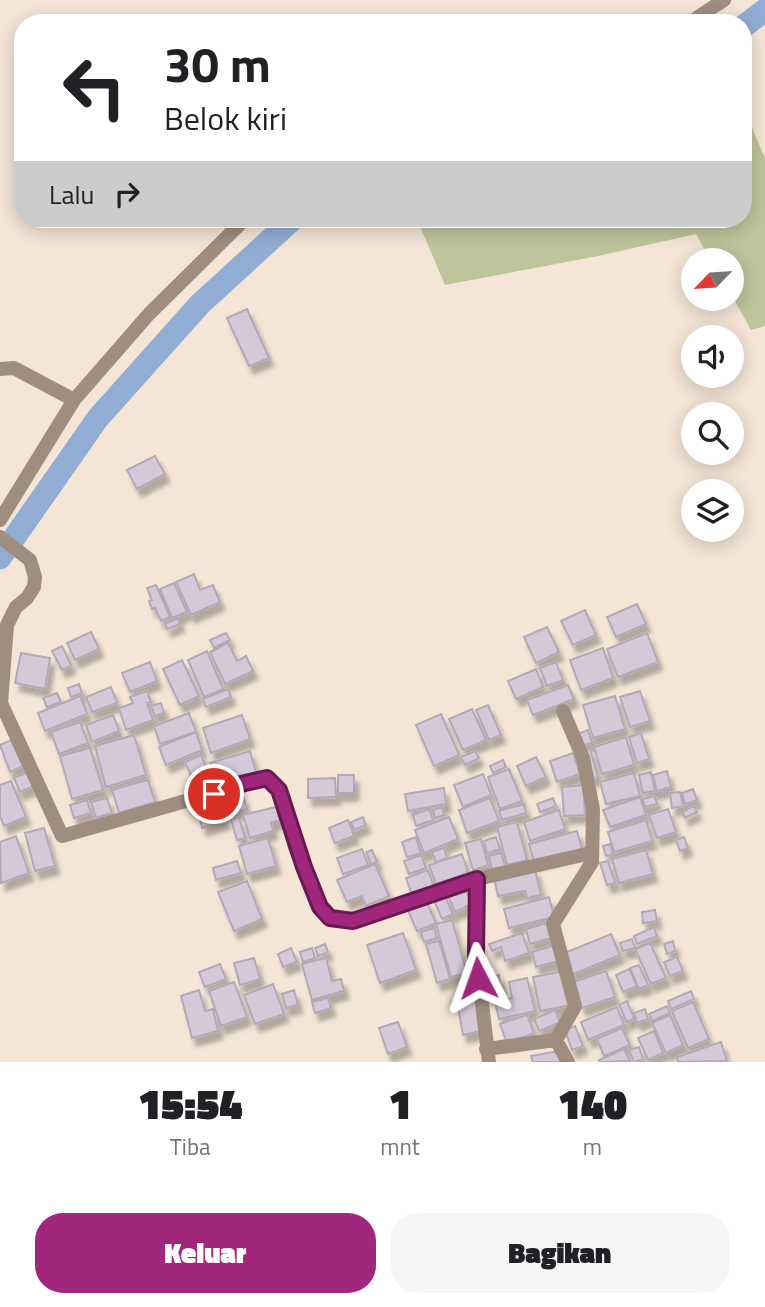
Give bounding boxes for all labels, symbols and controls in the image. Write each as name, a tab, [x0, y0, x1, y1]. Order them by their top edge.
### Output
text: 30 m	[164, 26, 271, 101]
icon: left	[49, 42, 140, 133]
text: Belok kiri	[164, 94, 287, 142]
text: Lalu	[49, 175, 94, 214]
icon: right	[108, 175, 146, 213]
north arrow	[681, 248, 744, 312]
map controls	[681, 248, 744, 542]
button: sound	[681, 325, 744, 388]
button: search	[681, 402, 744, 465]
button: layers	[681, 479, 744, 542]
pin	[184, 764, 244, 824]
icon: arrive	[195, 775, 233, 813]
position arrow	[441, 941, 515, 1015]
text: 15:54	[138, 1071, 242, 1135]
text: 1	[389, 1071, 412, 1135]
text: 140	[558, 1071, 627, 1135]
text: Tiba	[170, 1129, 211, 1164]
text: mnt	[380, 1129, 420, 1164]
text: m	[583, 1129, 602, 1164]
button: Keluar	[35, 1213, 376, 1293]
button: Bagikan	[390, 1213, 730, 1293]

